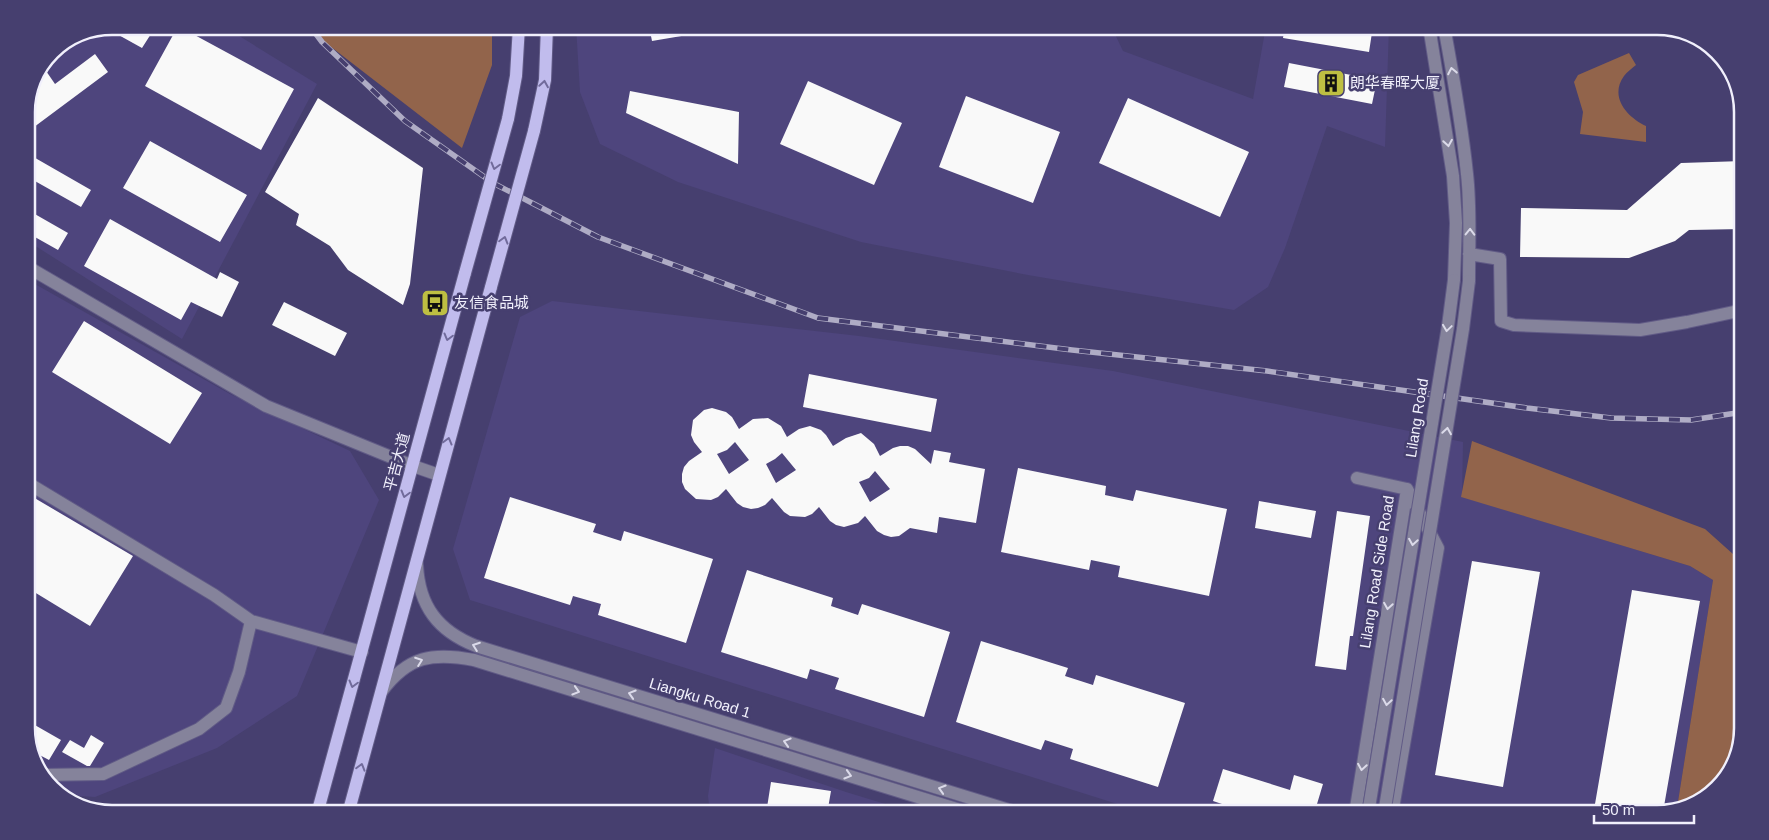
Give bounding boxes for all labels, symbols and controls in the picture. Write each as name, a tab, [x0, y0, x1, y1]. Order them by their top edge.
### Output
one-way arrow	[1448, 66, 1458, 75]
building icon: 朗华春晖大厦	[1316, 68, 1346, 98]
place label: 朗华春晖大厦	[1350, 74, 1440, 91]
one-way arrow	[538, 79, 548, 88]
one-way arrow	[1443, 139, 1453, 148]
one-way arrow	[490, 162, 500, 170]
one-way arrow	[1464, 228, 1475, 236]
one-way arrow	[498, 237, 508, 245]
bus stop icon: 友信食品城	[420, 288, 450, 318]
place label: 友信食品城	[454, 294, 529, 311]
one-way arrow	[1443, 324, 1453, 333]
one-way arrow	[443, 332, 453, 341]
street label: Lilang Road	[1402, 377, 1431, 459]
one-way arrow	[1441, 426, 1451, 435]
street label: 平吉大道	[381, 431, 412, 493]
one-way arrow	[443, 437, 453, 445]
one-way arrow	[401, 489, 411, 497]
street label: Lilang Road Side Road	[1356, 494, 1397, 649]
one-way arrow	[1408, 537, 1418, 546]
one-way arrow	[1384, 602, 1394, 610]
one-way arrow	[473, 642, 481, 652]
one-way arrow	[414, 657, 423, 667]
street label: Liangku Road 1	[647, 674, 753, 721]
one-way arrow	[348, 680, 359, 689]
one-way arrow	[571, 686, 579, 696]
one-way arrow	[628, 690, 636, 700]
one-way arrow	[1382, 698, 1392, 707]
one-way arrow	[783, 737, 792, 747]
one-way arrow	[1358, 762, 1368, 771]
one-way arrow	[355, 763, 365, 771]
one-way arrow	[843, 770, 852, 780]
one-way arrow	[939, 785, 947, 795]
scale bar	[1594, 792, 1694, 824]
text: 50 m	[1602, 801, 1635, 818]

